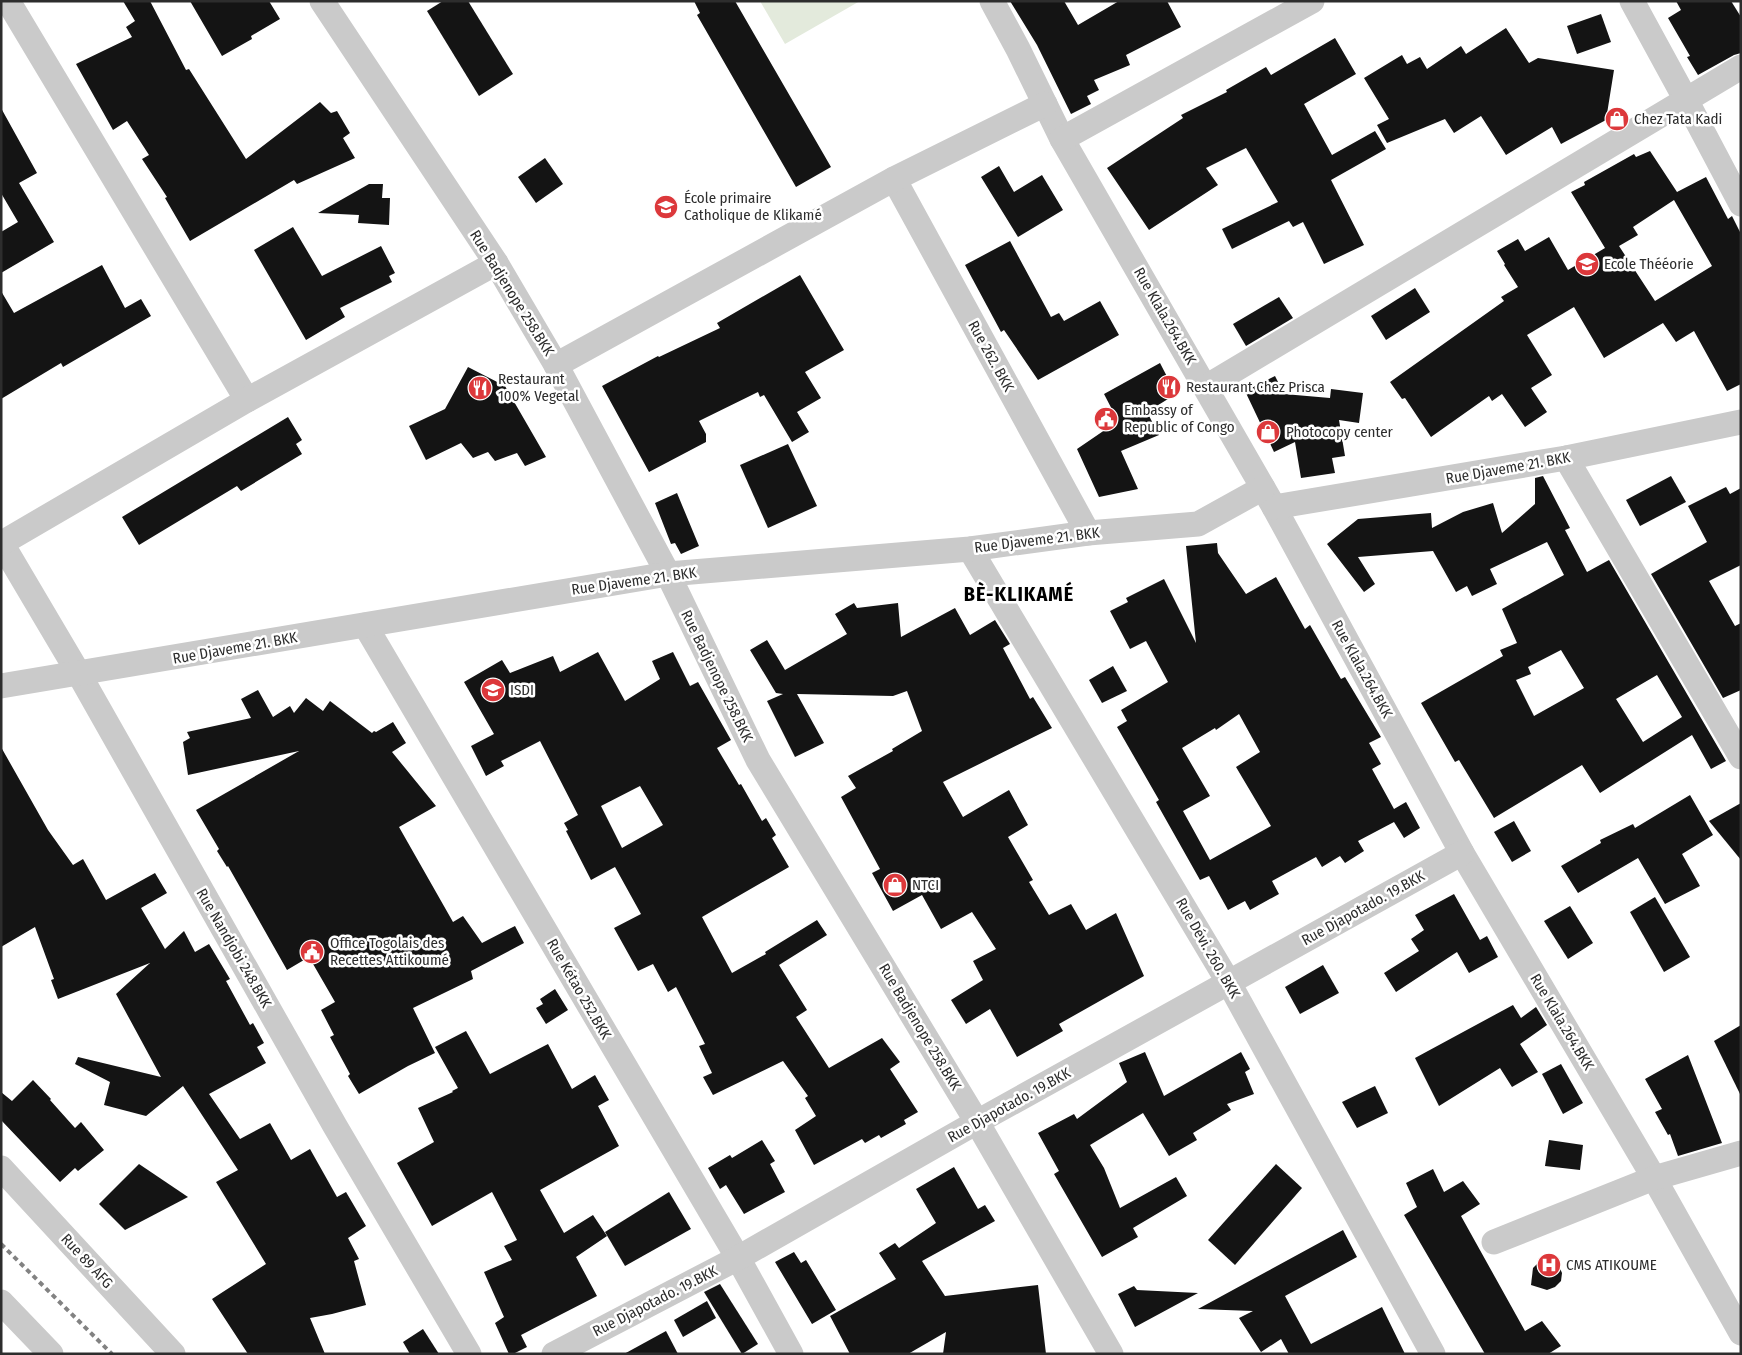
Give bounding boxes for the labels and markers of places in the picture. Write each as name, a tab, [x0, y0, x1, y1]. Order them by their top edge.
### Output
shop icon: Chez Tata Kadi	[1604, 106, 1630, 132]
place label: Chez Tata Kadi	[1634, 110, 1722, 128]
place label: École primaire Catholique de Klikamé	[684, 189, 822, 224]
school or university icon: École primaire Catholique de Klikamé	[653, 194, 679, 220]
school or university icon: Ecole Thééorie	[1574, 251, 1600, 277]
place label: Ecole Thééorie	[1604, 255, 1694, 273]
place label: Restaurant 100% Vegetal	[498, 370, 579, 405]
restaurant icon: Restaurant Chez Prisca	[1156, 374, 1182, 400]
restaurant icon: Restaurant 100% Vegetal	[467, 375, 493, 401]
place label: Restaurant Chez Prisca	[1186, 378, 1325, 396]
place label: Embassy of Republic of Congo	[1124, 401, 1235, 436]
public building icon: Embassy of Republic of Congo	[1093, 406, 1119, 432]
shop icon: Photocopy center	[1255, 419, 1281, 445]
place label: Photocopy center	[1286, 423, 1394, 441]
school or university icon: ISDI	[480, 677, 506, 703]
place label: ISDI	[510, 681, 534, 699]
shop icon: NTCI	[882, 872, 908, 898]
place label: NTCI	[912, 876, 939, 894]
place label: Office Togolais des Recettes Attikoumé	[330, 934, 449, 969]
public building icon: Office Togolais des Recettes Attikoumé	[299, 939, 325, 965]
hospital icon: CMS ATIKOUME	[1536, 1252, 1562, 1278]
place label: CMS ATIKOUME	[1566, 1256, 1657, 1274]

